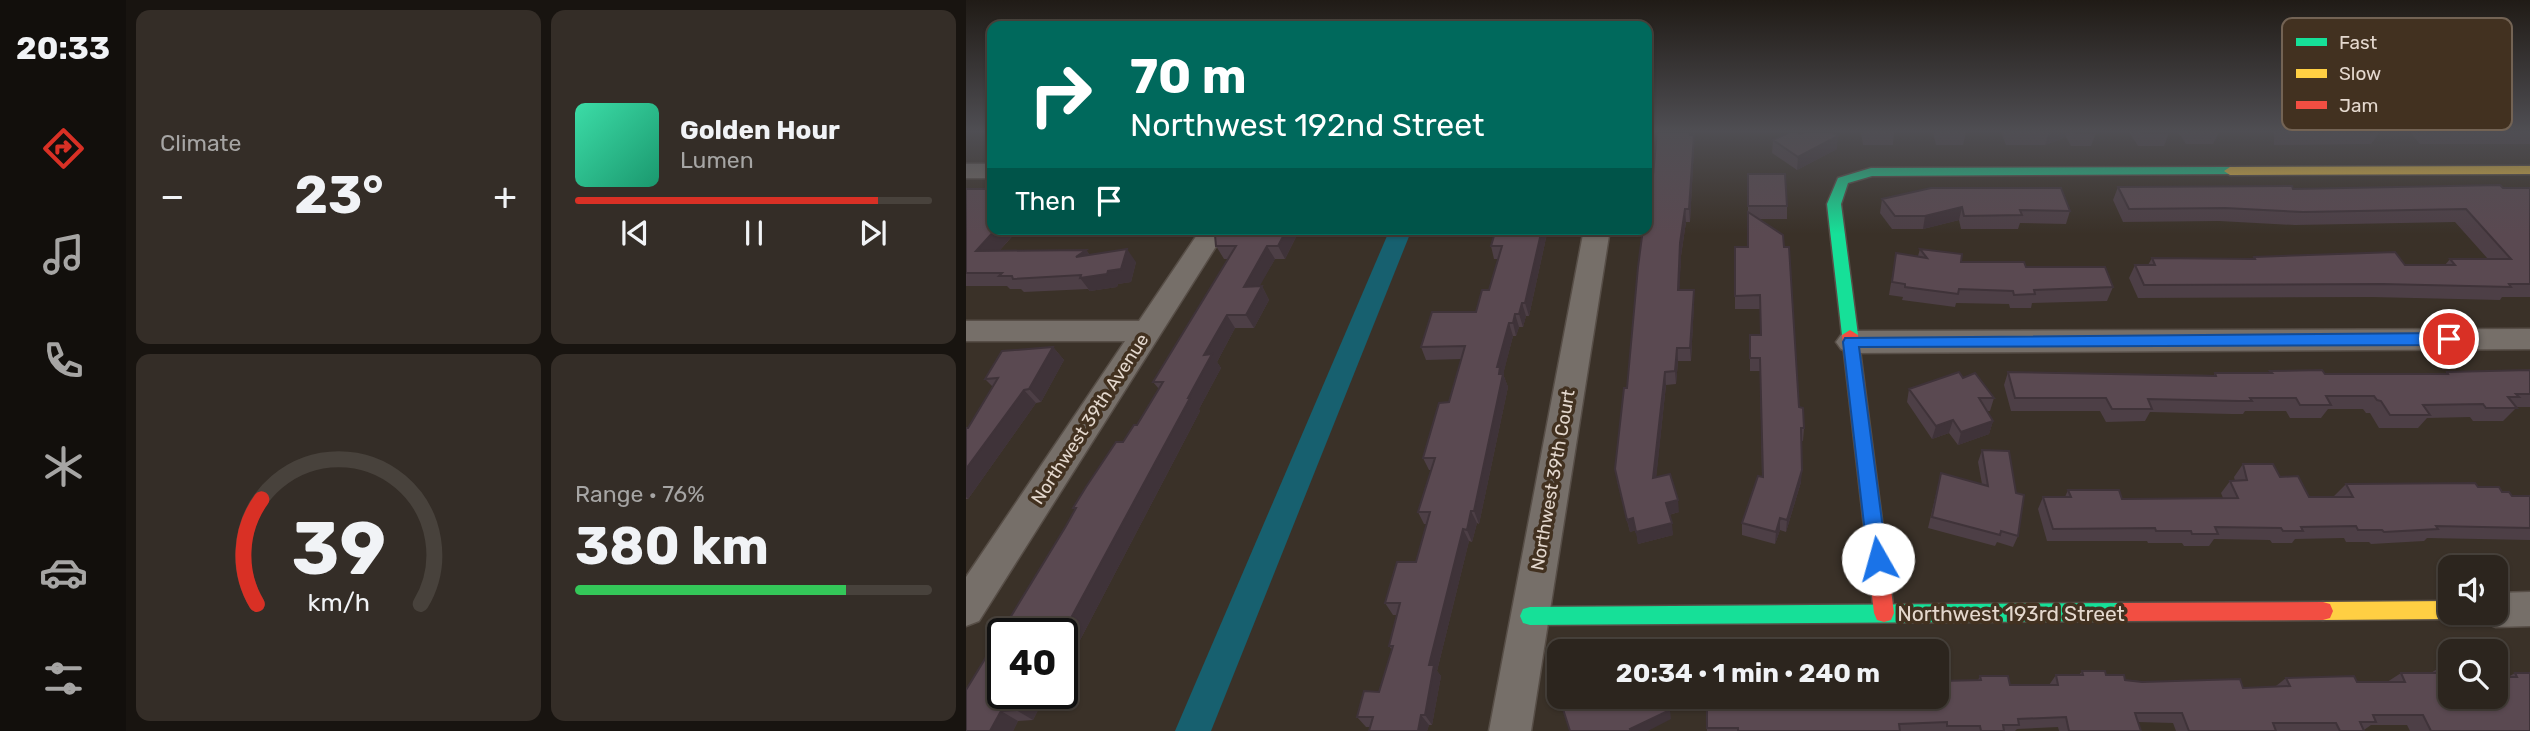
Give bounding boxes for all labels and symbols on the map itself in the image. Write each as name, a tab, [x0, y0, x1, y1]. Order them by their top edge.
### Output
legend	[2282, 18, 2512, 130]
text: Fast	[2339, 31, 2378, 54]
text: Slow	[2339, 62, 2381, 85]
text: Jam	[2339, 94, 2378, 117]
pin	[2419, 309, 2479, 369]
street label: Northwest 39th Avenue	[1027, 330, 1153, 508]
street label: Northwest 39th Court	[1526, 388, 1580, 572]
position arrow	[1841, 522, 1915, 596]
street label: Northwest 193rd Street	[1897, 601, 2125, 626]
speed limit sign: 40	[987, 618, 1078, 709]

